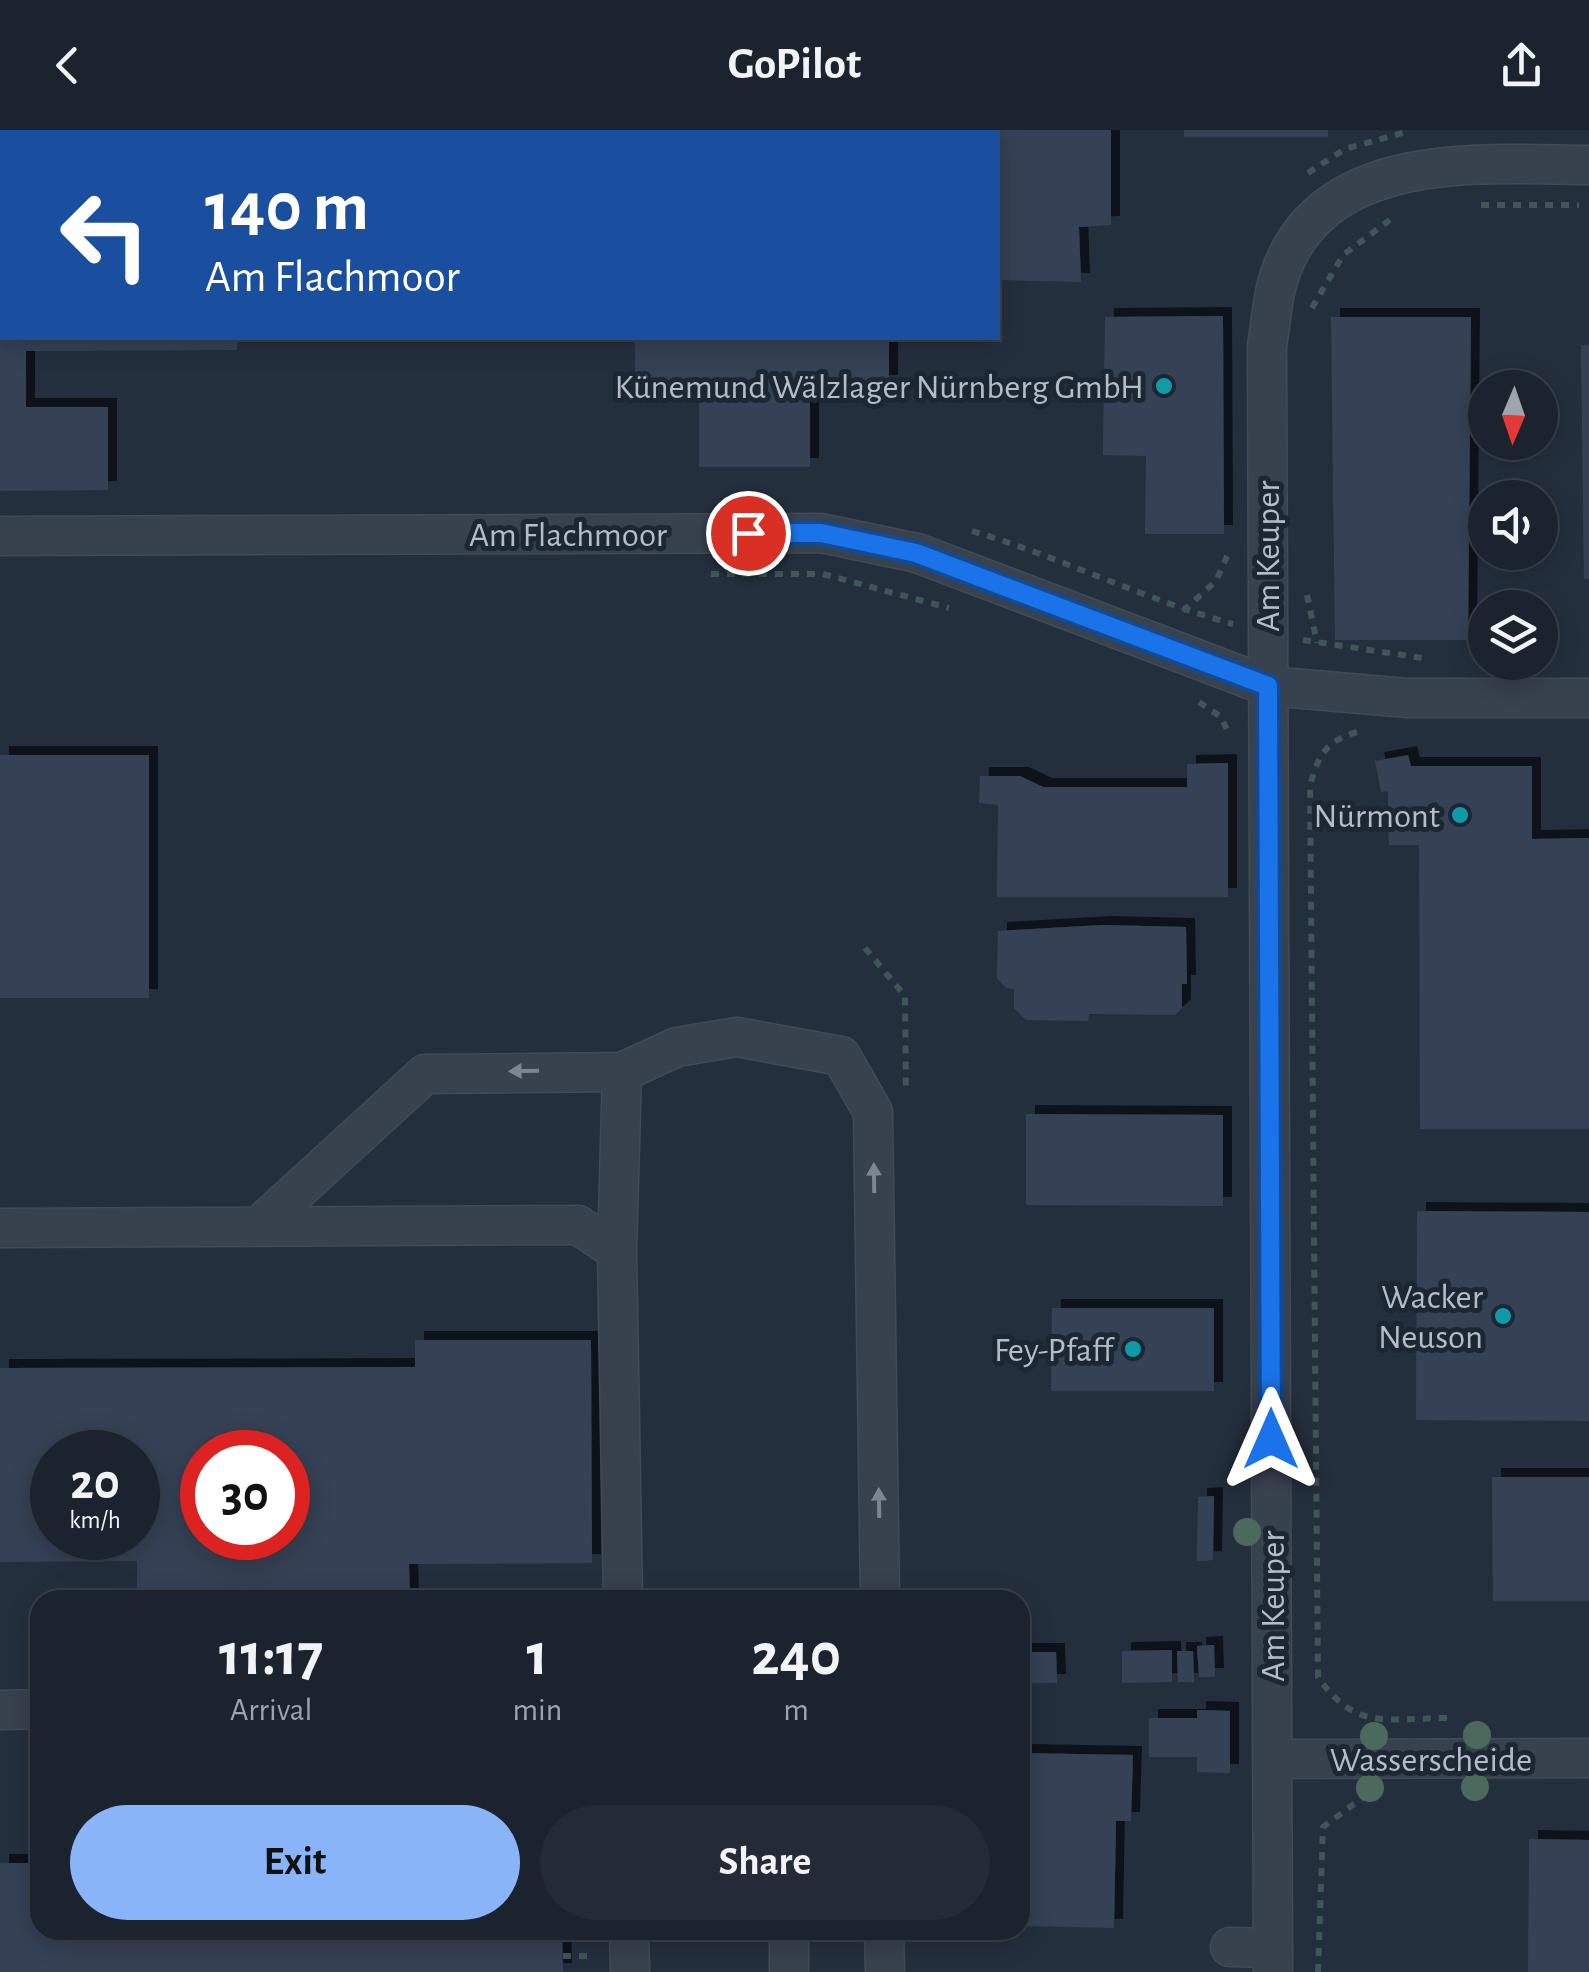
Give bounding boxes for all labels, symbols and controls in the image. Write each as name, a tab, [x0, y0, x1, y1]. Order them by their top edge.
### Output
icon: back	[40, 38, 95, 93]
icon: share	[1494, 38, 1549, 93]
text: GoPilot	[728, 42, 861, 87]
icon: left	[40, 170, 170, 300]
text: 140 m	[205, 173, 369, 243]
text: Am Flachmoor	[205, 255, 460, 300]
place label: Künemund Wälzlager Nürnberg GmbH	[614, 370, 1144, 405]
north arrow	[1468, 370, 1558, 460]
map controls	[1468, 370, 1558, 680]
marker: Künemund Wälzlager Nürnberg GmbH	[1153, 375, 1175, 397]
street label: Am Keuper	[1251, 480, 1286, 632]
button: sound	[1468, 480, 1558, 570]
pin	[706, 491, 791, 576]
icon: arrive	[721, 506, 776, 561]
street label: Am Flachmoor	[469, 518, 668, 553]
button: layers	[1468, 590, 1558, 680]
place label: Nürmont	[1314, 799, 1440, 834]
marker: Nürmont	[1449, 804, 1471, 826]
one-way arrow	[508, 1064, 540, 1080]
one-way arrow	[866, 1161, 882, 1193]
place label: Wacker Neuson	[1378, 1280, 1484, 1355]
marker: Wacker Neuson	[1492, 1305, 1514, 1327]
place label: Fey-Pfaff	[994, 1333, 1115, 1368]
marker: Fey-Pfaff	[1122, 1338, 1144, 1360]
position arrow	[1219, 1387, 1323, 1491]
speed limit sign: 30	[180, 1430, 310, 1560]
text: 20	[70, 1458, 120, 1508]
one-way arrow	[870, 1486, 886, 1518]
text: km/h	[69, 1508, 121, 1533]
street label: Am Keuper	[1256, 1530, 1291, 1682]
text: 11:17	[219, 1626, 323, 1686]
text: 1	[527, 1626, 548, 1686]
text: 240	[751, 1626, 841, 1686]
text: Arrival	[230, 1694, 312, 1726]
text: min	[512, 1694, 562, 1726]
text: m	[783, 1694, 809, 1726]
street label: Wasserscheide	[1330, 1743, 1532, 1778]
button: Exit	[70, 1805, 520, 1920]
button: Share	[540, 1805, 990, 1920]

